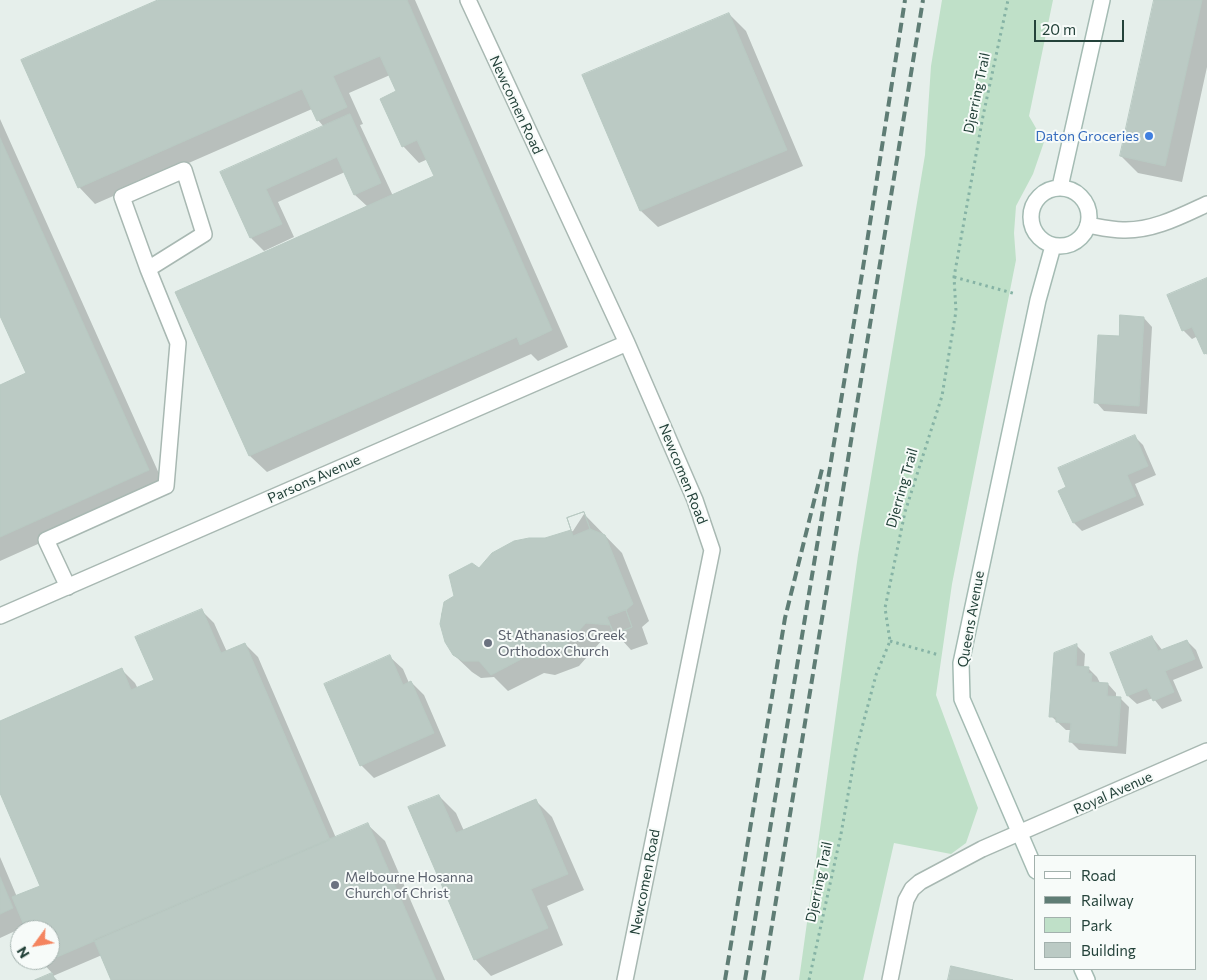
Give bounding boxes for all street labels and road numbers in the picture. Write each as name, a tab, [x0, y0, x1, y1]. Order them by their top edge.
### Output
street label: Djerring Trail	[960, 51, 994, 135]
street label: Newcomen Road	[486, 53, 546, 157]
street label: Newcomen Road	[655, 421, 711, 527]
street label: Djerring Trail	[883, 446, 921, 530]
street label: Parsons Avenue	[265, 451, 363, 507]
street label: Queens Avenue	[954, 569, 988, 669]
street label: Royal Avenue	[1071, 768, 1155, 818]
street label: Newcomen Road	[627, 828, 663, 936]
street label: Djerring Trail	[802, 840, 836, 924]

